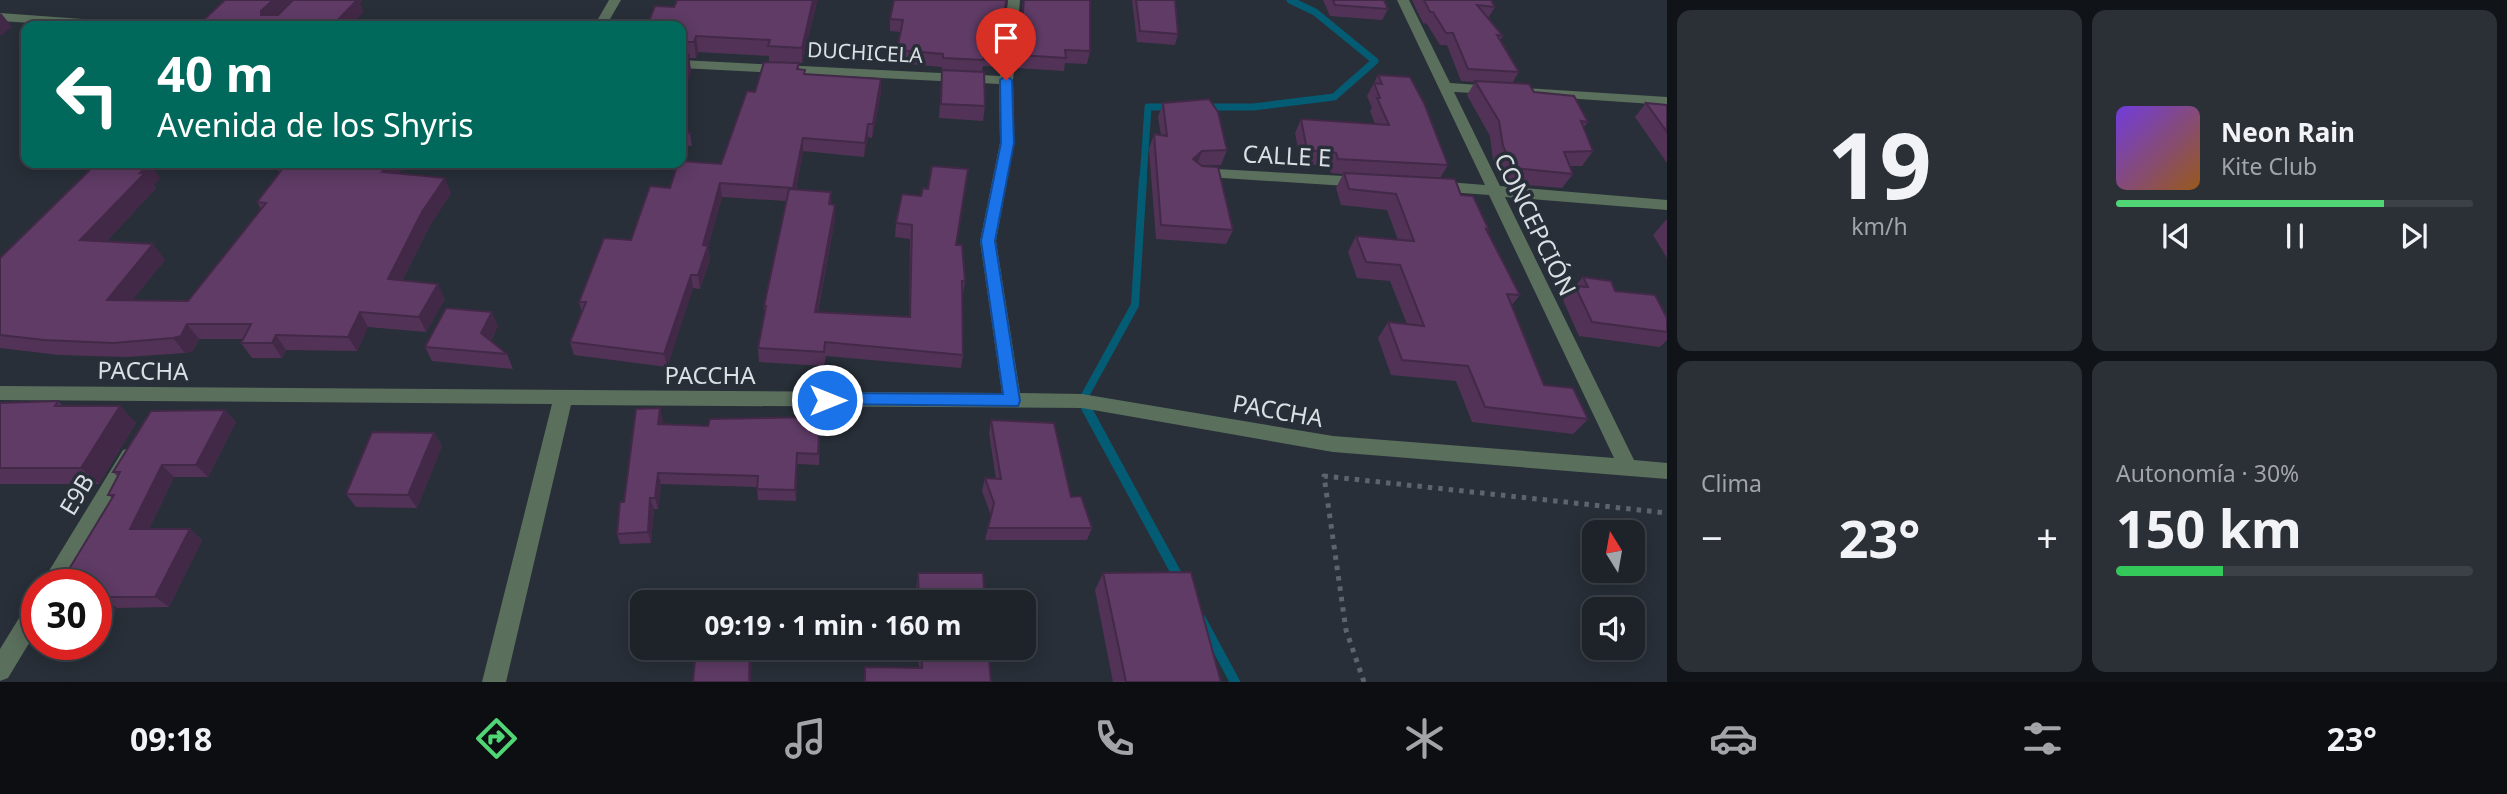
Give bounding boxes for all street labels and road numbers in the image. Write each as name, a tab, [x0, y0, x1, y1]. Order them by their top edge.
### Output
street label: DUCHICELA	[806, 35, 924, 69]
street label: CALLE E	[1242, 136, 1332, 174]
street label: CONCEPCIÓN	[1487, 147, 1585, 301]
street label: PACCHA	[97, 353, 190, 387]
street label: PACCHA	[664, 358, 756, 391]
street label: PACCHA	[1230, 386, 1326, 434]
street label: E9B	[51, 467, 101, 521]

